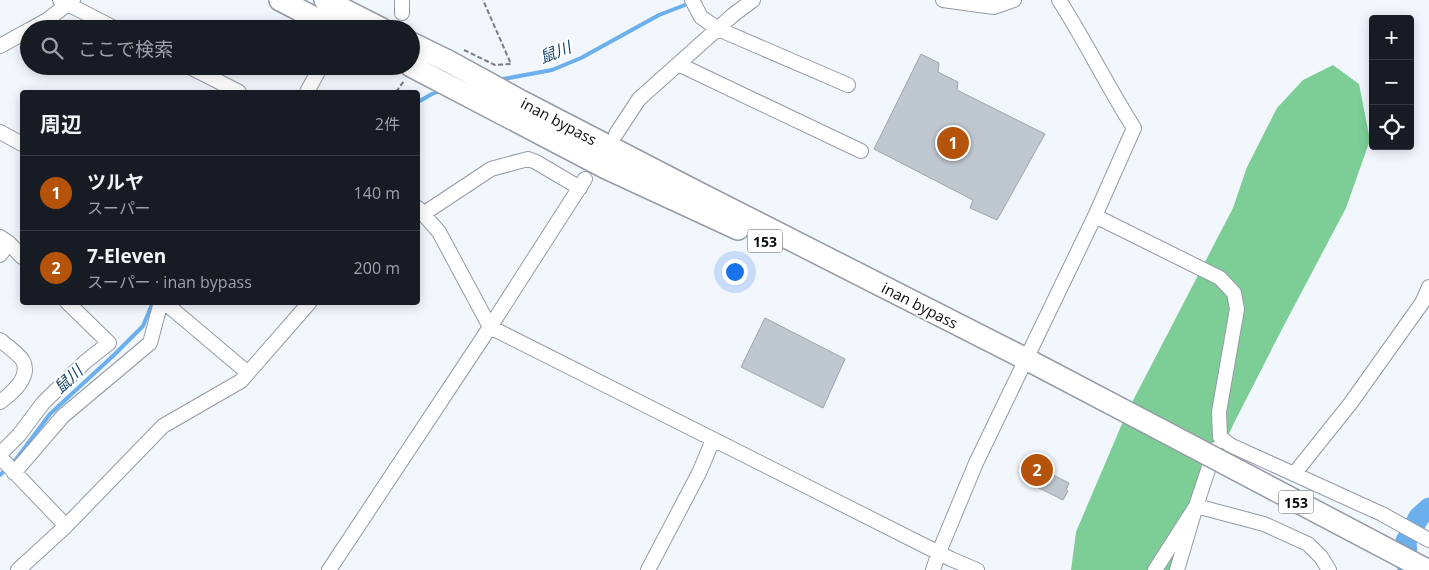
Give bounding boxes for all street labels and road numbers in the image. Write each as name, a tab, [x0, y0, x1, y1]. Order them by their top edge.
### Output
street label: inan bypass	[518, 93, 600, 149]
road number: 153	[748, 230, 782, 252]
street label: inan bypass	[879, 277, 961, 333]
road number: 153	[1278, 491, 1314, 514]

